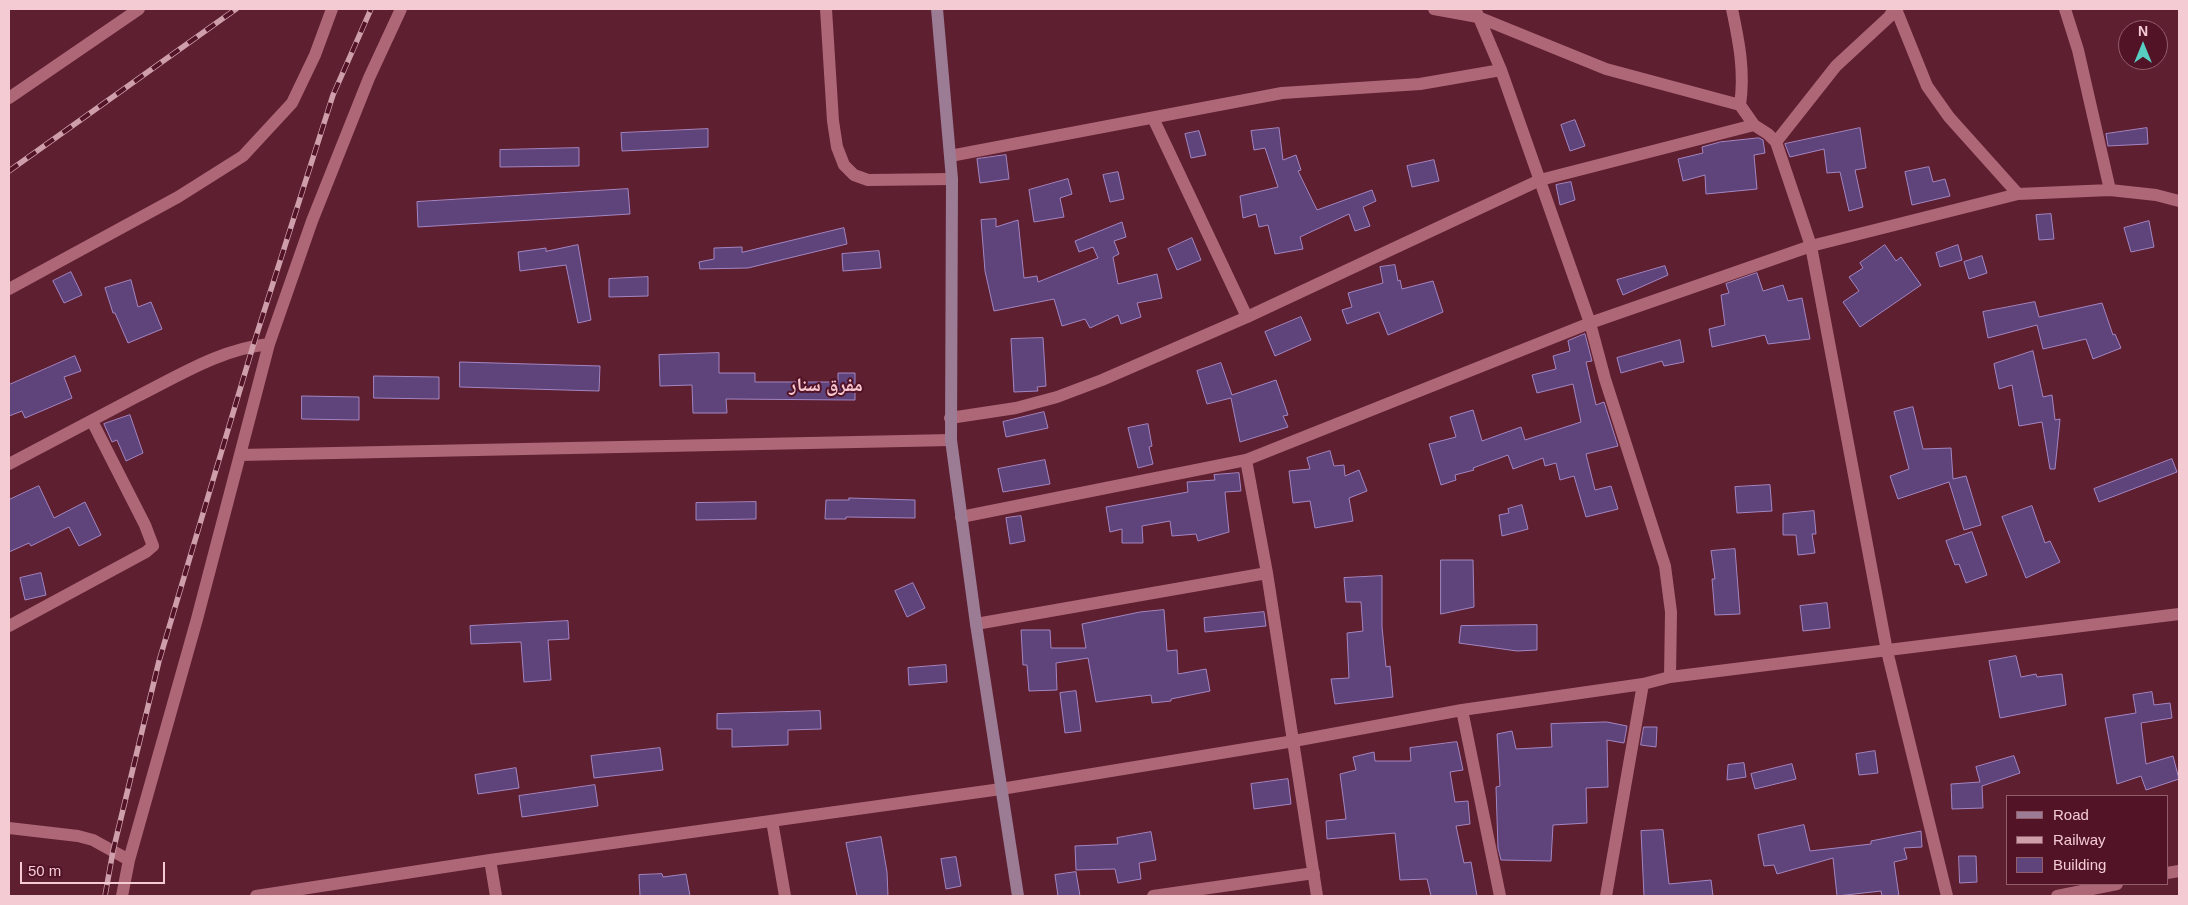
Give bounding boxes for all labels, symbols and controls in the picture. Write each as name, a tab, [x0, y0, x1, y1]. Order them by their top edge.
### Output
north arrow	[2118, 20, 2168, 70]
text: N	[2138, 23, 2148, 39]
district label: مفرق سنار	[789, 375, 863, 397]
legend	[2006, 795, 2168, 885]
text: Road	[2053, 806, 2089, 823]
text: Railway	[2053, 831, 2106, 848]
scale bar	[22, 852, 168, 884]
text: Building	[2053, 856, 2106, 873]
text: 50 m	[28, 862, 61, 879]

